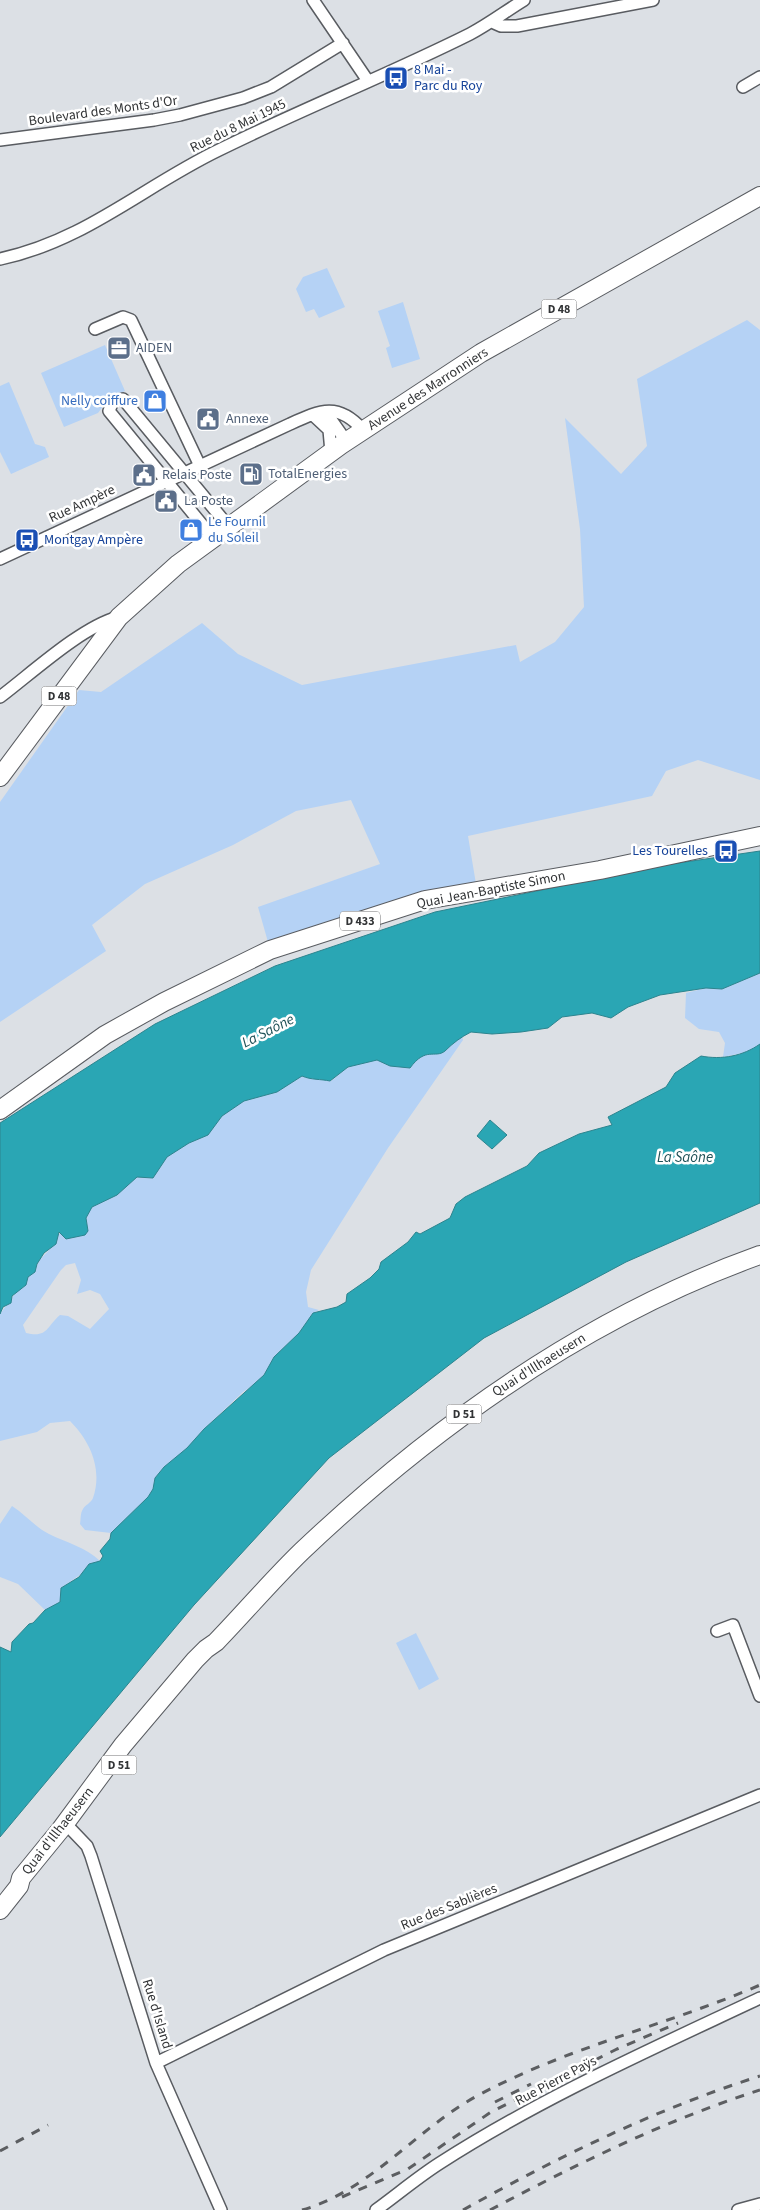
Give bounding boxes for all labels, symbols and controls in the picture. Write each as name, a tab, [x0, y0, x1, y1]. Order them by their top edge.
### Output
place label: 8 Mai - Parc du Roy	[414, 60, 483, 96]
bus stop icon: 8 Mai - Parc du Roy	[383, 65, 409, 91]
street label: Boulevard des Monts d'Or	[27, 91, 179, 131]
street label: Rue du 8 Mai 1945	[187, 94, 289, 158]
road number: D 48	[542, 300, 576, 318]
office icon: AIDEN	[106, 335, 132, 361]
place label: AIDEN	[136, 338, 172, 358]
street label: Avenue des Marronniers	[364, 342, 492, 436]
shop icon: Nelly coiffure	[142, 388, 168, 414]
place label: Nelly coiffure	[61, 391, 138, 411]
public building icon: Annexe	[195, 406, 221, 432]
place label: Annexe	[226, 409, 269, 429]
fuel station icon: TotalEnergies	[238, 461, 264, 487]
public building icon: Relais Poste	[131, 462, 157, 488]
place label: TotalEnergies	[268, 464, 347, 484]
place label: Relais Poste	[162, 465, 232, 485]
street label: Rue Ampère	[46, 480, 118, 528]
public building icon: La Poste	[153, 488, 179, 514]
place label: La Poste	[184, 491, 233, 511]
place label: Le Fournil du Soleil	[208, 512, 266, 548]
shop icon: Le Fournil du Soleil	[178, 517, 204, 543]
bus stop icon: Montgay Ampère	[14, 527, 40, 553]
place label: Montgay Ampère	[44, 530, 143, 550]
road number: D 48	[42, 686, 76, 706]
bus stop icon: Les Tourelles	[713, 838, 739, 864]
place label: Les Tourelles	[632, 841, 708, 861]
street label: Quai Jean-Baptiste Simon	[415, 866, 567, 914]
road number: D 433	[340, 911, 380, 930]
water label: La Saône	[238, 1009, 298, 1053]
water label: La Saône	[657, 1147, 713, 1168]
street label: Quai d'Illhaeusern	[488, 1328, 590, 1402]
road number: D 51	[446, 1405, 482, 1424]
road number: D 51	[102, 1756, 136, 1774]
street label: Quai d'Illhaeusern	[17, 1783, 99, 1879]
street label: Rue des Sablières	[398, 1878, 500, 1935]
street label: Rue d'Island	[137, 1977, 177, 2051]
street label: Rue Pierre Paÿs	[512, 2051, 600, 2111]

